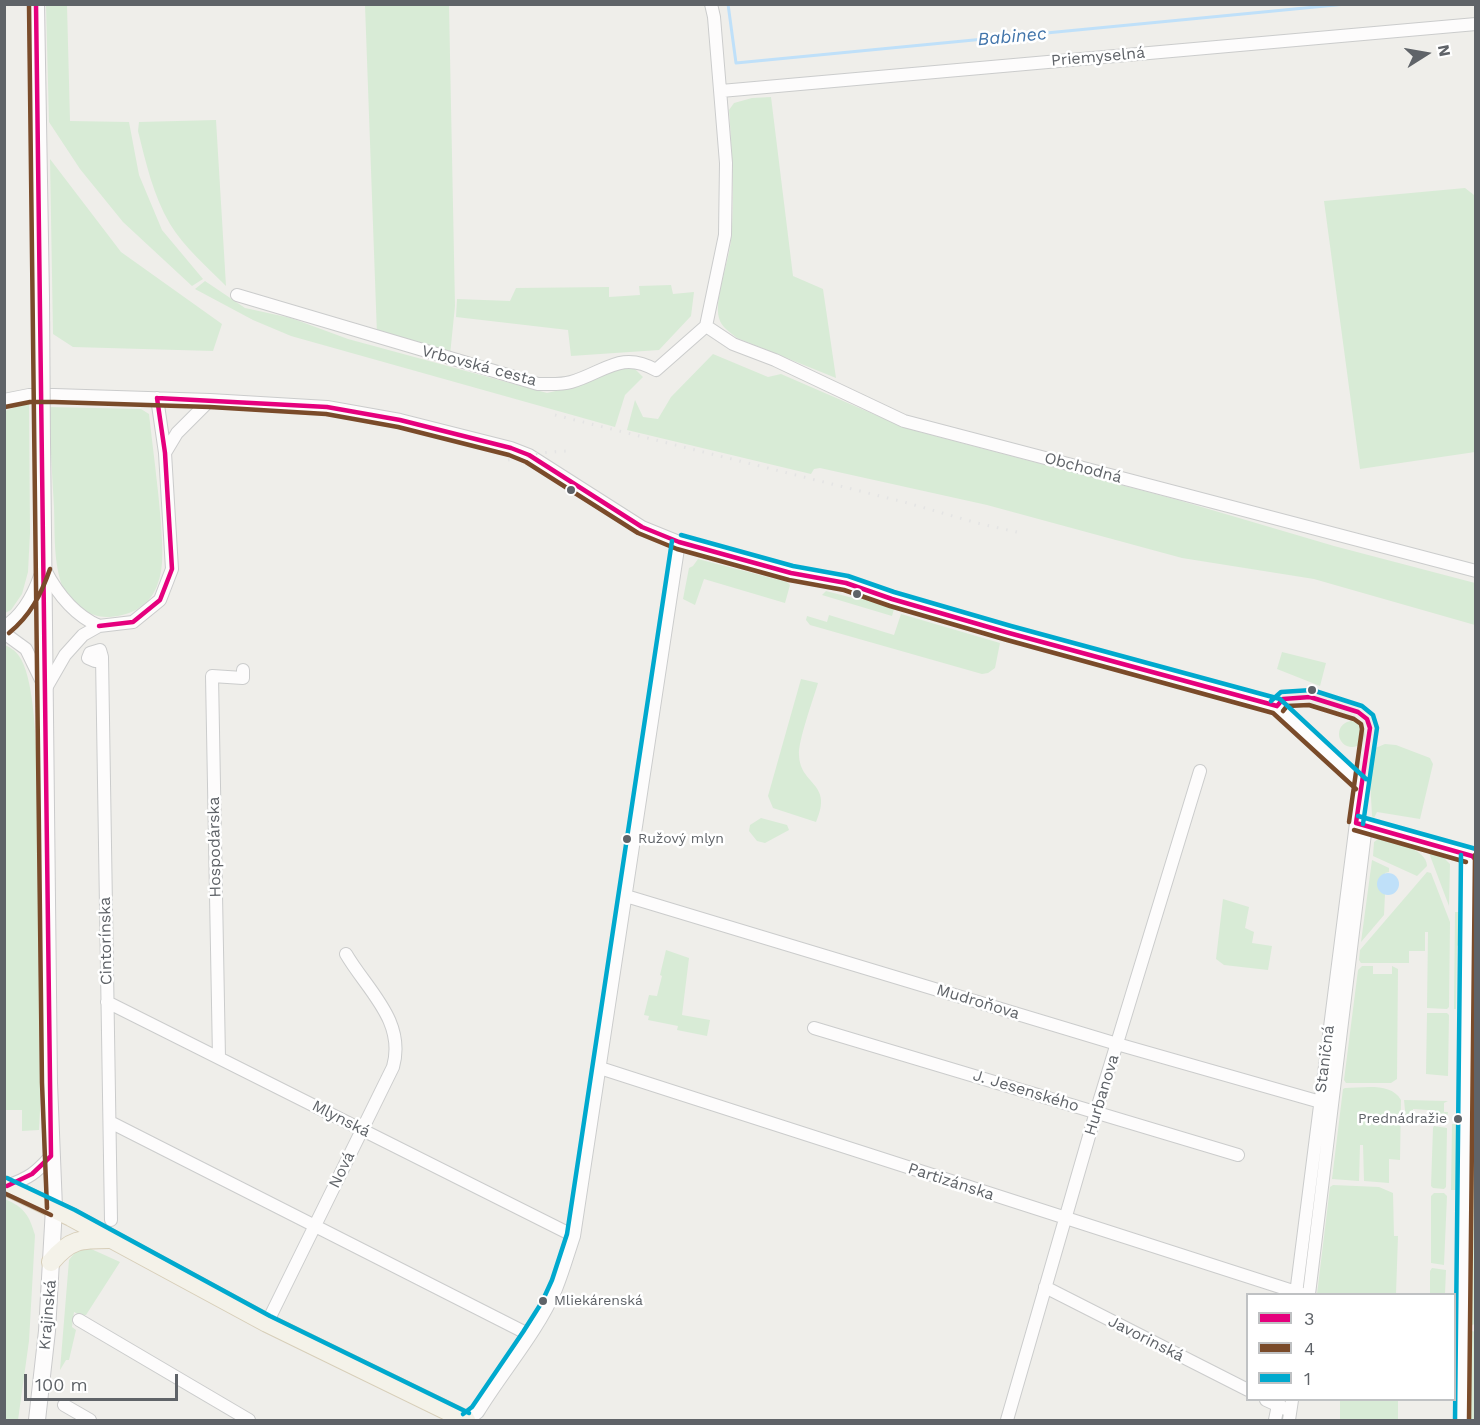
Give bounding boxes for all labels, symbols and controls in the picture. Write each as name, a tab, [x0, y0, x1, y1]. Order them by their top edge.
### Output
water label: Babinec	[977, 23, 1047, 51]
north arrow	[1396, 24, 1456, 84]
street label: Priemyselná	[1050, 43, 1146, 71]
text: N	[1434, 43, 1455, 58]
street label: Vrbovská cesta	[419, 341, 539, 391]
street label: Obchodná	[1042, 448, 1124, 488]
unlabelled marker	[565, 484, 577, 496]
unlabelled marker	[851, 588, 863, 600]
unlabelled marker	[1306, 684, 1318, 696]
street label: Hospodárska	[205, 796, 225, 898]
place label: Ružový mlyn	[638, 831, 724, 847]
marker: Ružový mlyn	[621, 833, 633, 845]
street label: Cintorínska	[96, 897, 116, 985]
street label: Mudroňova	[934, 980, 1022, 1024]
street label: Staničná	[1311, 1024, 1339, 1094]
street label: Hurbanova	[1081, 1052, 1123, 1138]
street label: J. Jesenského	[971, 1066, 1081, 1116]
street label: Mlynská	[309, 1096, 373, 1142]
place label: Prednádražie	[1358, 1111, 1447, 1127]
marker: Prednádražie	[1452, 1113, 1464, 1125]
street label: Nová	[325, 1149, 359, 1191]
street label: Partizánska	[905, 1159, 997, 1205]
street label: Krajinská	[35, 1279, 61, 1351]
place label: Mliekárenská	[554, 1293, 643, 1309]
legend	[1246, 1293, 1456, 1401]
marker: Mliekárenská	[537, 1295, 549, 1307]
text: 3	[1304, 1308, 1315, 1329]
street label: Javorinská	[1105, 1312, 1187, 1366]
text: 4	[1304, 1338, 1315, 1359]
scale bar	[27, 1362, 182, 1400]
text: 1	[1304, 1368, 1311, 1389]
text: 100 m	[35, 1374, 88, 1395]

